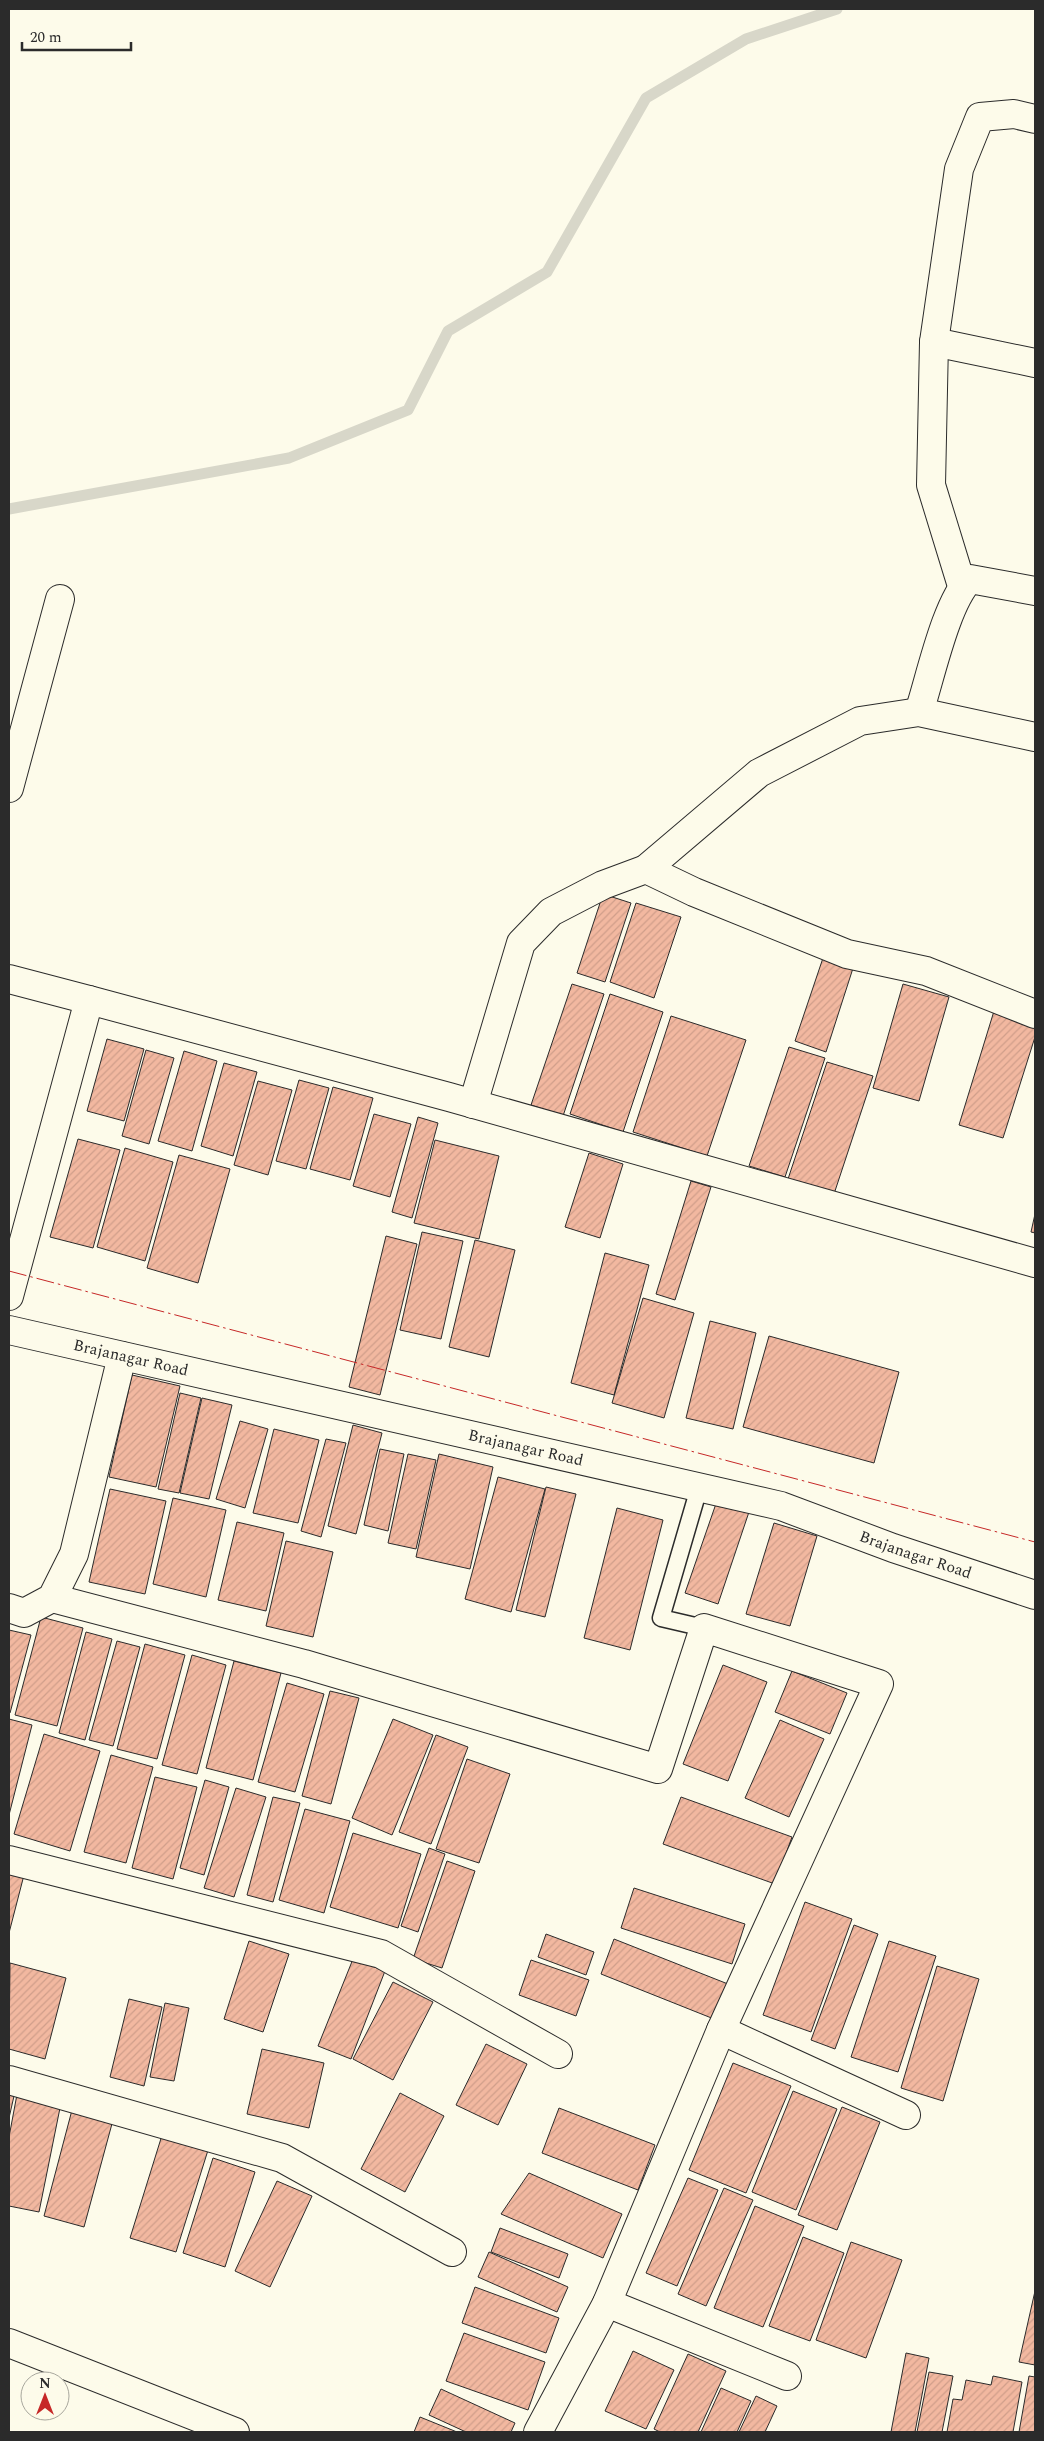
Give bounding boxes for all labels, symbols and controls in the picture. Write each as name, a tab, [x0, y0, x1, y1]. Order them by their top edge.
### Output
scale bar	[22, 20, 131, 52]
text: 20 m	[30, 26, 62, 49]
street label: Brajanagar Road	[71, 1333, 191, 1383]
street label: Brajanagar Road	[466, 1423, 586, 1473]
street label: Brajanagar Road	[856, 1524, 975, 1585]
north arrow	[20, 2371, 70, 2421]
text: N	[39, 2373, 51, 2394]

